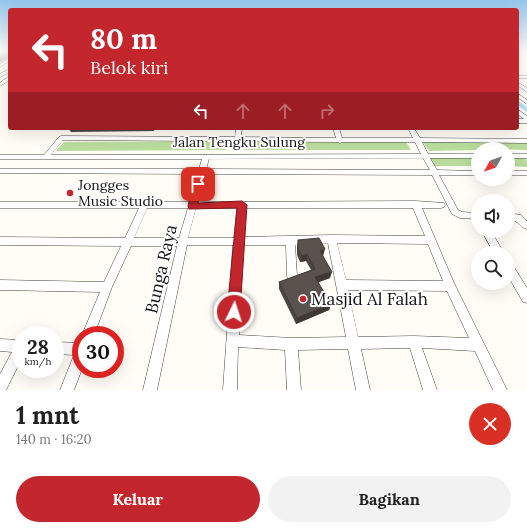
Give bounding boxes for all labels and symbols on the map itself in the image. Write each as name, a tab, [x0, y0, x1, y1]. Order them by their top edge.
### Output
street label: Jalan Tengku Sulung	[172, 133, 305, 151]
north arrow	[471, 142, 515, 186]
pin	[181, 167, 215, 201]
place label: Jongges Music Studio	[77, 176, 163, 210]
marker: Jongges Music Studio	[65, 188, 75, 198]
street label: Bunga Raya	[140, 222, 182, 316]
place label: Masjid Al Falah	[311, 288, 428, 310]
position arrow	[213, 291, 255, 333]
marker: Masjid Al Falah	[298, 294, 308, 304]
speed limit sign: 30	[72, 326, 124, 378]

